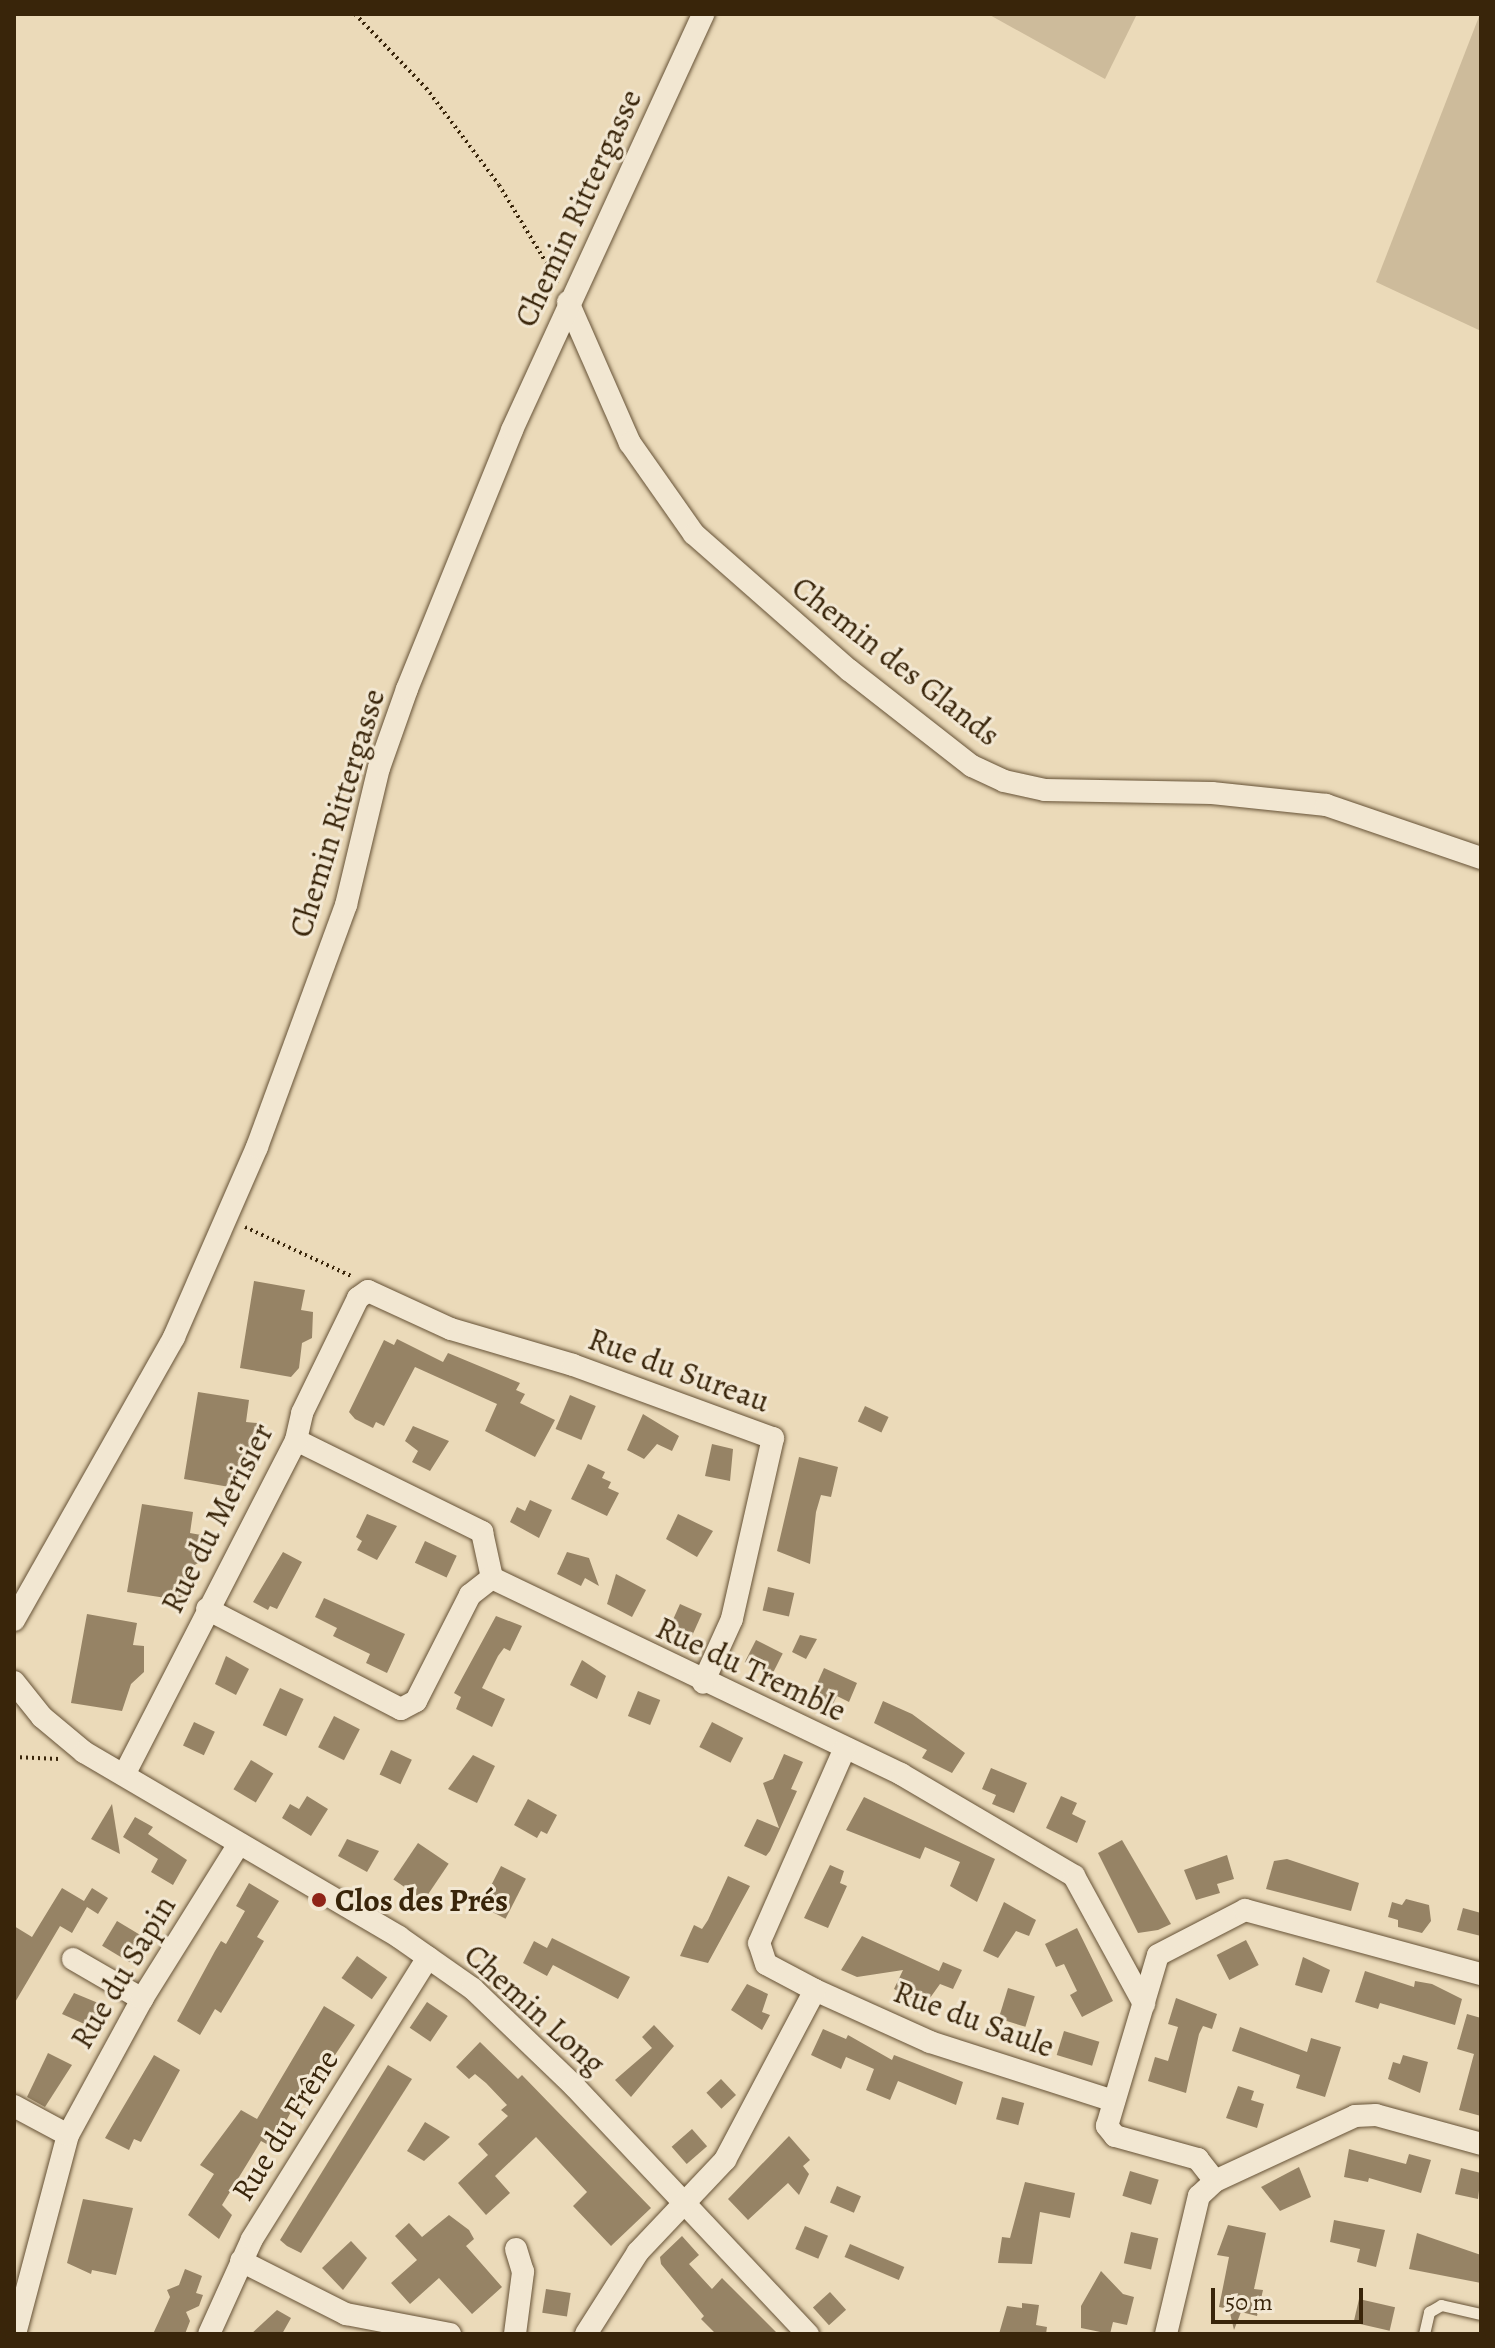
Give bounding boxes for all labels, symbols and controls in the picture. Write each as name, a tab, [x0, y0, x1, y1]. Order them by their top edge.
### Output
street label: Chemin Rittergasse	[506, 83, 650, 333]
street label: Chemin des Glands	[784, 568, 1008, 754]
street label: Chemin Rittergasse	[281, 684, 393, 942]
street label: Rue du Sureau	[583, 1319, 775, 1421]
street label: Rue du Merisier	[153, 1417, 281, 1619]
street label: Rue du Tremble	[650, 1608, 852, 1730]
place label: Clos des Prés	[335, 1881, 508, 1919]
street label: Rue du Sapin	[62, 1888, 184, 2056]
marker: Clos des Prés	[310, 1891, 328, 1909]
street label: Chemin Long	[456, 1936, 614, 2082]
street label: Rue du Saule	[888, 1972, 1060, 2066]
street label: Rue du Frêne	[223, 2042, 347, 2208]
scale bar	[1215, 2272, 1367, 2322]
text: 50 m	[1225, 2286, 1273, 2318]

